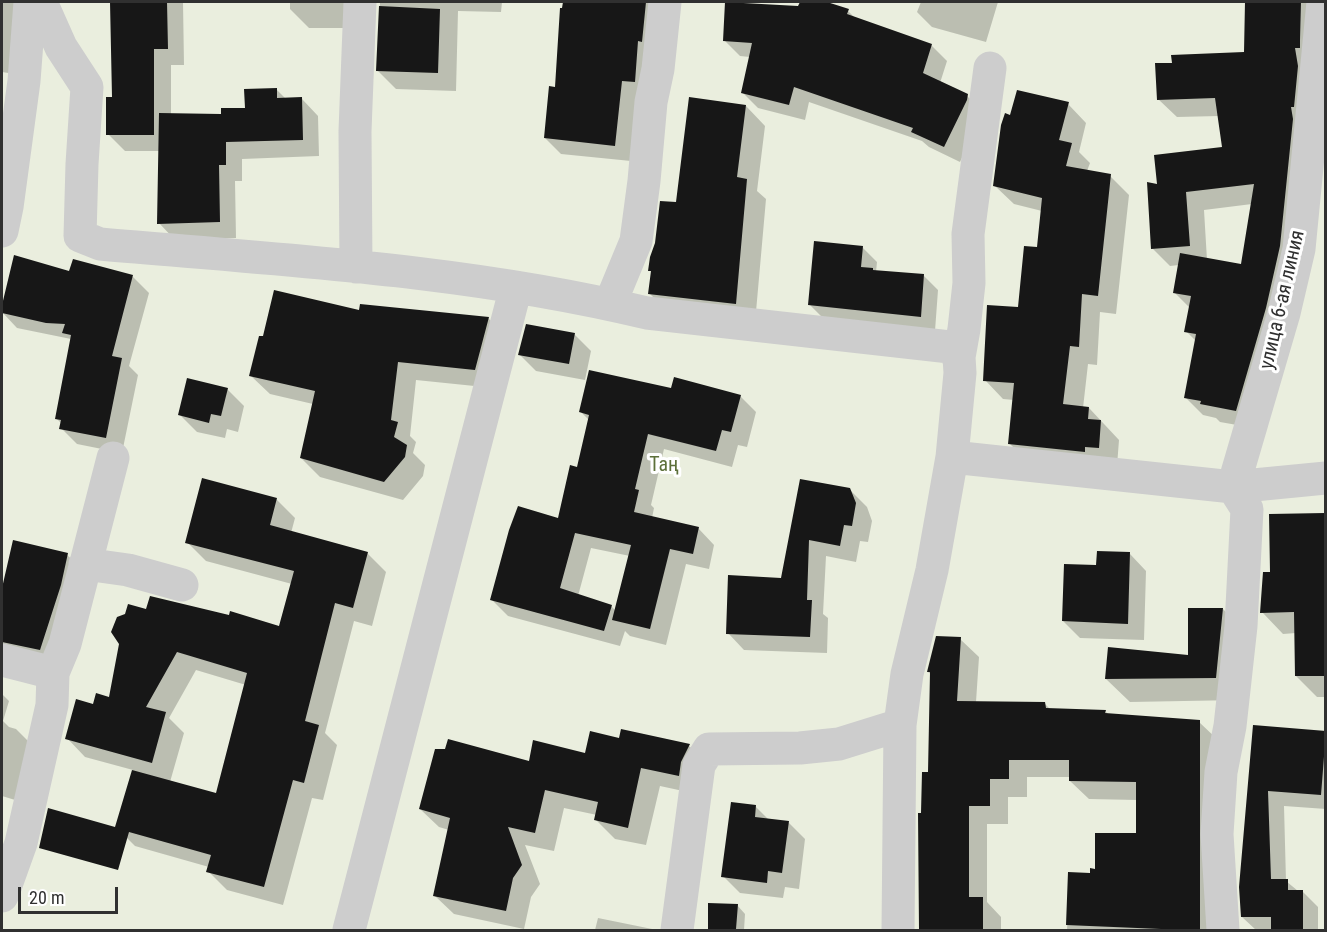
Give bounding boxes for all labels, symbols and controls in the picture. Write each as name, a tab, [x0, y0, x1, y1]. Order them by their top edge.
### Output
street label: улица 6-ая линия	[1255, 228, 1311, 372]
park label: Таң	[649, 454, 679, 478]
scale bar	[21, 875, 122, 913]
text: 20 m	[29, 887, 64, 908]

